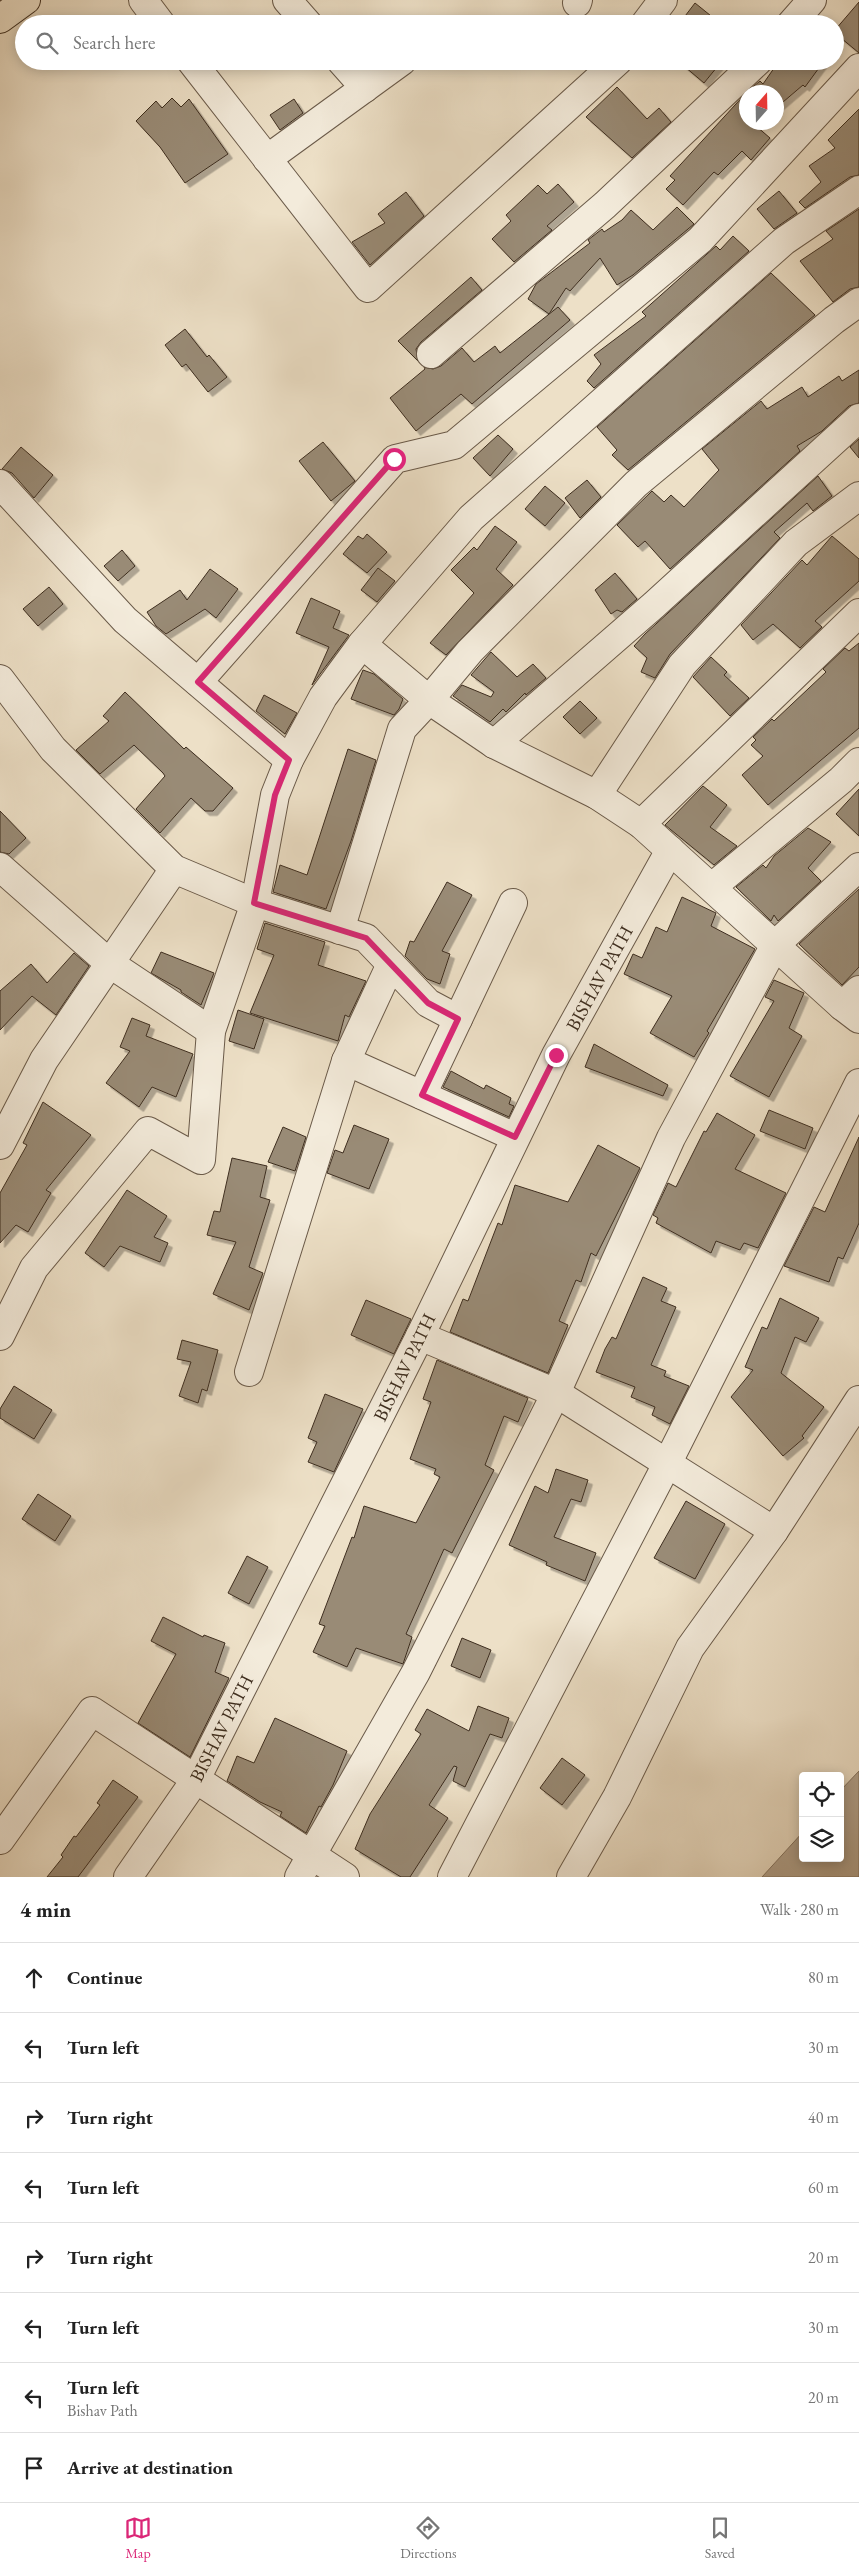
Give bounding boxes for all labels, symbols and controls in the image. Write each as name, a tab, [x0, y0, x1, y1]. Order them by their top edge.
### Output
search box	[15, 15, 844, 70]
icon: search	[33, 29, 61, 57]
text: Search here	[73, 30, 155, 55]
north arrow	[739, 85, 784, 130]
route start	[383, 448, 406, 471]
street label: BISHAV PATH	[560, 921, 639, 1036]
route end	[545, 1044, 568, 1067]
street label: BISHAV PATH	[368, 1309, 441, 1425]
street label: BISHAV PATH	[184, 1670, 259, 1786]
map controls	[799, 1772, 844, 1862]
button: locate	[799, 1772, 844, 1817]
button: layers	[799, 1817, 844, 1862]
text: 4 min	[20, 1896, 71, 1923]
text: Walk · 280 m	[760, 1899, 839, 1920]
icon: ahead	[20, 1964, 48, 1992]
text: Continue	[67, 1965, 142, 1990]
text: 80 m	[808, 1967, 839, 1988]
icon: left	[20, 2034, 48, 2062]
text: Turn left	[67, 2035, 139, 2060]
text: 30 m	[808, 2037, 839, 2058]
icon: right	[20, 2104, 48, 2132]
text: Turn right	[67, 2105, 153, 2130]
text: 40 m	[808, 2107, 839, 2128]
icon: left	[20, 2174, 48, 2202]
text: Turn left	[67, 2175, 139, 2200]
text: 60 m	[808, 2177, 839, 2198]
icon: right	[20, 2244, 48, 2272]
text: Turn right	[67, 2245, 153, 2270]
text: 20 m	[808, 2247, 839, 2268]
icon: left	[20, 2314, 48, 2342]
text: Turn left	[67, 2315, 139, 2340]
text: 30 m	[808, 2317, 839, 2338]
text: Turn left	[67, 2375, 139, 2400]
icon: left	[20, 2384, 48, 2412]
text: 20 m	[808, 2387, 839, 2408]
text: Bishav Path	[67, 2400, 138, 2421]
icon: arrive	[20, 2454, 48, 2482]
text: Arrive at destination	[67, 2455, 233, 2480]
tab: Map	[124, 2514, 152, 2562]
tab: Directions	[400, 2514, 457, 2562]
tab: Saved	[705, 2514, 735, 2562]

